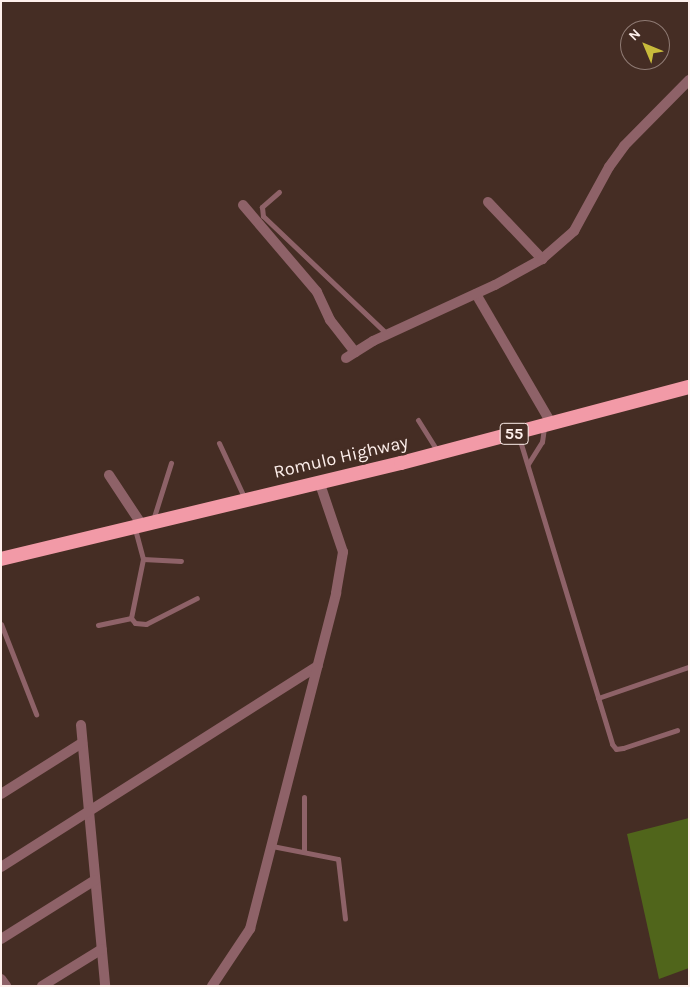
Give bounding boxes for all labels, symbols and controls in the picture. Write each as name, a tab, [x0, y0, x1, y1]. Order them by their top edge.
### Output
north arrow	[620, 20, 670, 70]
text: N	[625, 25, 644, 44]
road number: 55	[499, 420, 529, 448]
street label: Romulo Highway	[272, 431, 410, 483]

